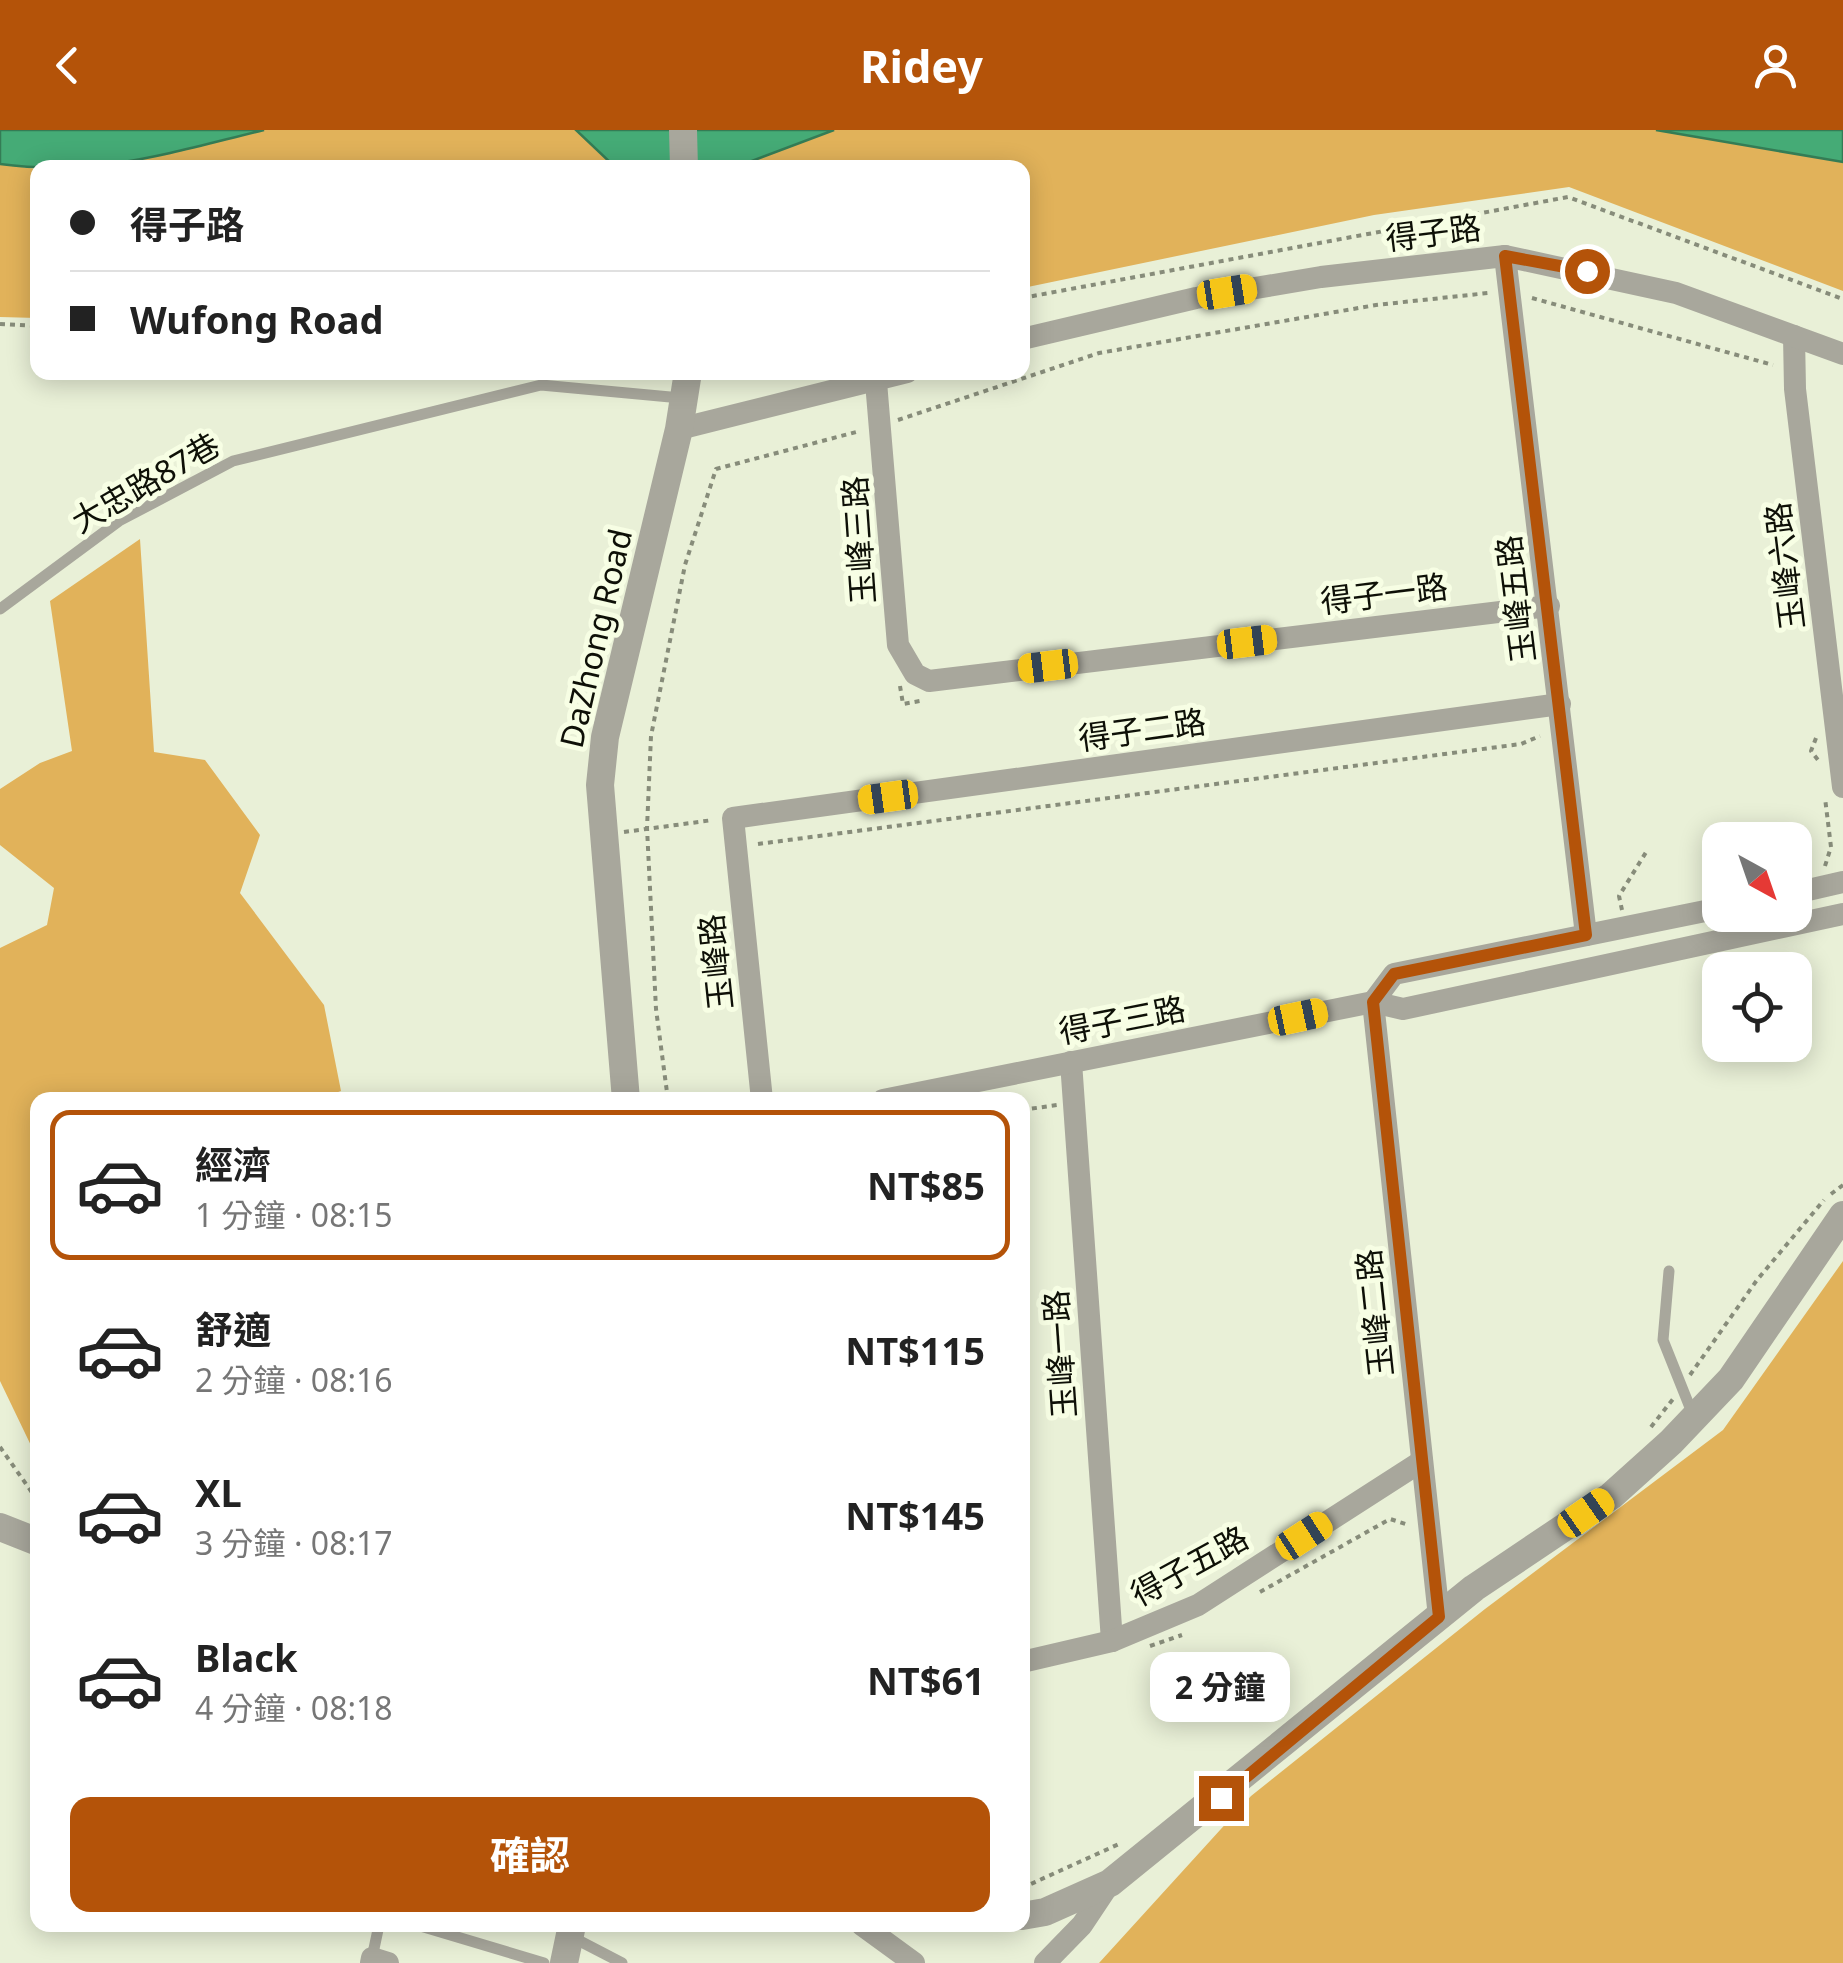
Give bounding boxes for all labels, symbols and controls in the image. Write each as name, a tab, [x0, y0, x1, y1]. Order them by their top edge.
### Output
text: Ridey	[860, 35, 983, 96]
icon: back	[40, 38, 95, 93]
icon: person	[1748, 38, 1803, 93]
text: 得子路	[130, 198, 244, 250]
street label: 得子路	[1383, 205, 1483, 259]
route start	[1565, 249, 1610, 294]
car	[1195, 272, 1259, 312]
text: Wufong Road	[130, 293, 384, 345]
street label: 大忠路87巷	[63, 422, 227, 542]
street label: 玉峰三路	[832, 475, 884, 605]
street label: 玉峰六路	[1755, 500, 1813, 632]
street label: DaZhong Road	[549, 524, 641, 752]
street label: 玉峰五路	[1486, 533, 1544, 665]
street label: 得子一路	[1318, 564, 1450, 622]
car	[1215, 623, 1279, 661]
car	[1016, 647, 1080, 685]
street label: 得子二路	[1076, 699, 1208, 759]
car	[856, 778, 920, 816]
north arrow	[1702, 822, 1812, 932]
map controls	[1702, 822, 1812, 1062]
street label: 玉峰路	[689, 912, 741, 1012]
button: locate	[1702, 952, 1812, 1062]
street label: 得子三路	[1055, 986, 1189, 1052]
car	[1266, 996, 1330, 1038]
text: 經濟	[195, 1138, 271, 1190]
icon: car	[75, 1140, 165, 1230]
text: NT$85	[867, 1159, 985, 1211]
text: 1 分鐘 · 08:15	[195, 1193, 393, 1236]
street label: 玉峰二路	[1346, 1247, 1402, 1379]
street label: 玉峰一路	[1033, 1289, 1085, 1419]
text: 舒適	[195, 1303, 271, 1355]
icon: car	[75, 1305, 165, 1395]
text: NT$115	[845, 1324, 985, 1376]
text: 2 分鐘 · 08:16	[195, 1358, 393, 1401]
text: XL	[195, 1466, 242, 1518]
icon: car	[75, 1470, 165, 1560]
car	[1553, 1484, 1619, 1542]
text: NT$145	[845, 1489, 985, 1541]
car	[1271, 1507, 1337, 1565]
street label: 得子五路	[1123, 1515, 1255, 1615]
text: 3 分鐘 · 08:17	[195, 1521, 393, 1564]
text: Black	[195, 1631, 298, 1683]
icon: car	[75, 1635, 165, 1725]
callout: 2 分鐘	[1151, 1653, 1291, 1723]
text: NT$61	[867, 1654, 985, 1706]
text: 2 分鐘	[1175, 1665, 1265, 1708]
text: 4 分鐘 · 08:18	[195, 1686, 393, 1729]
route end	[1199, 1776, 1244, 1821]
button: 確認	[70, 1797, 990, 1912]

